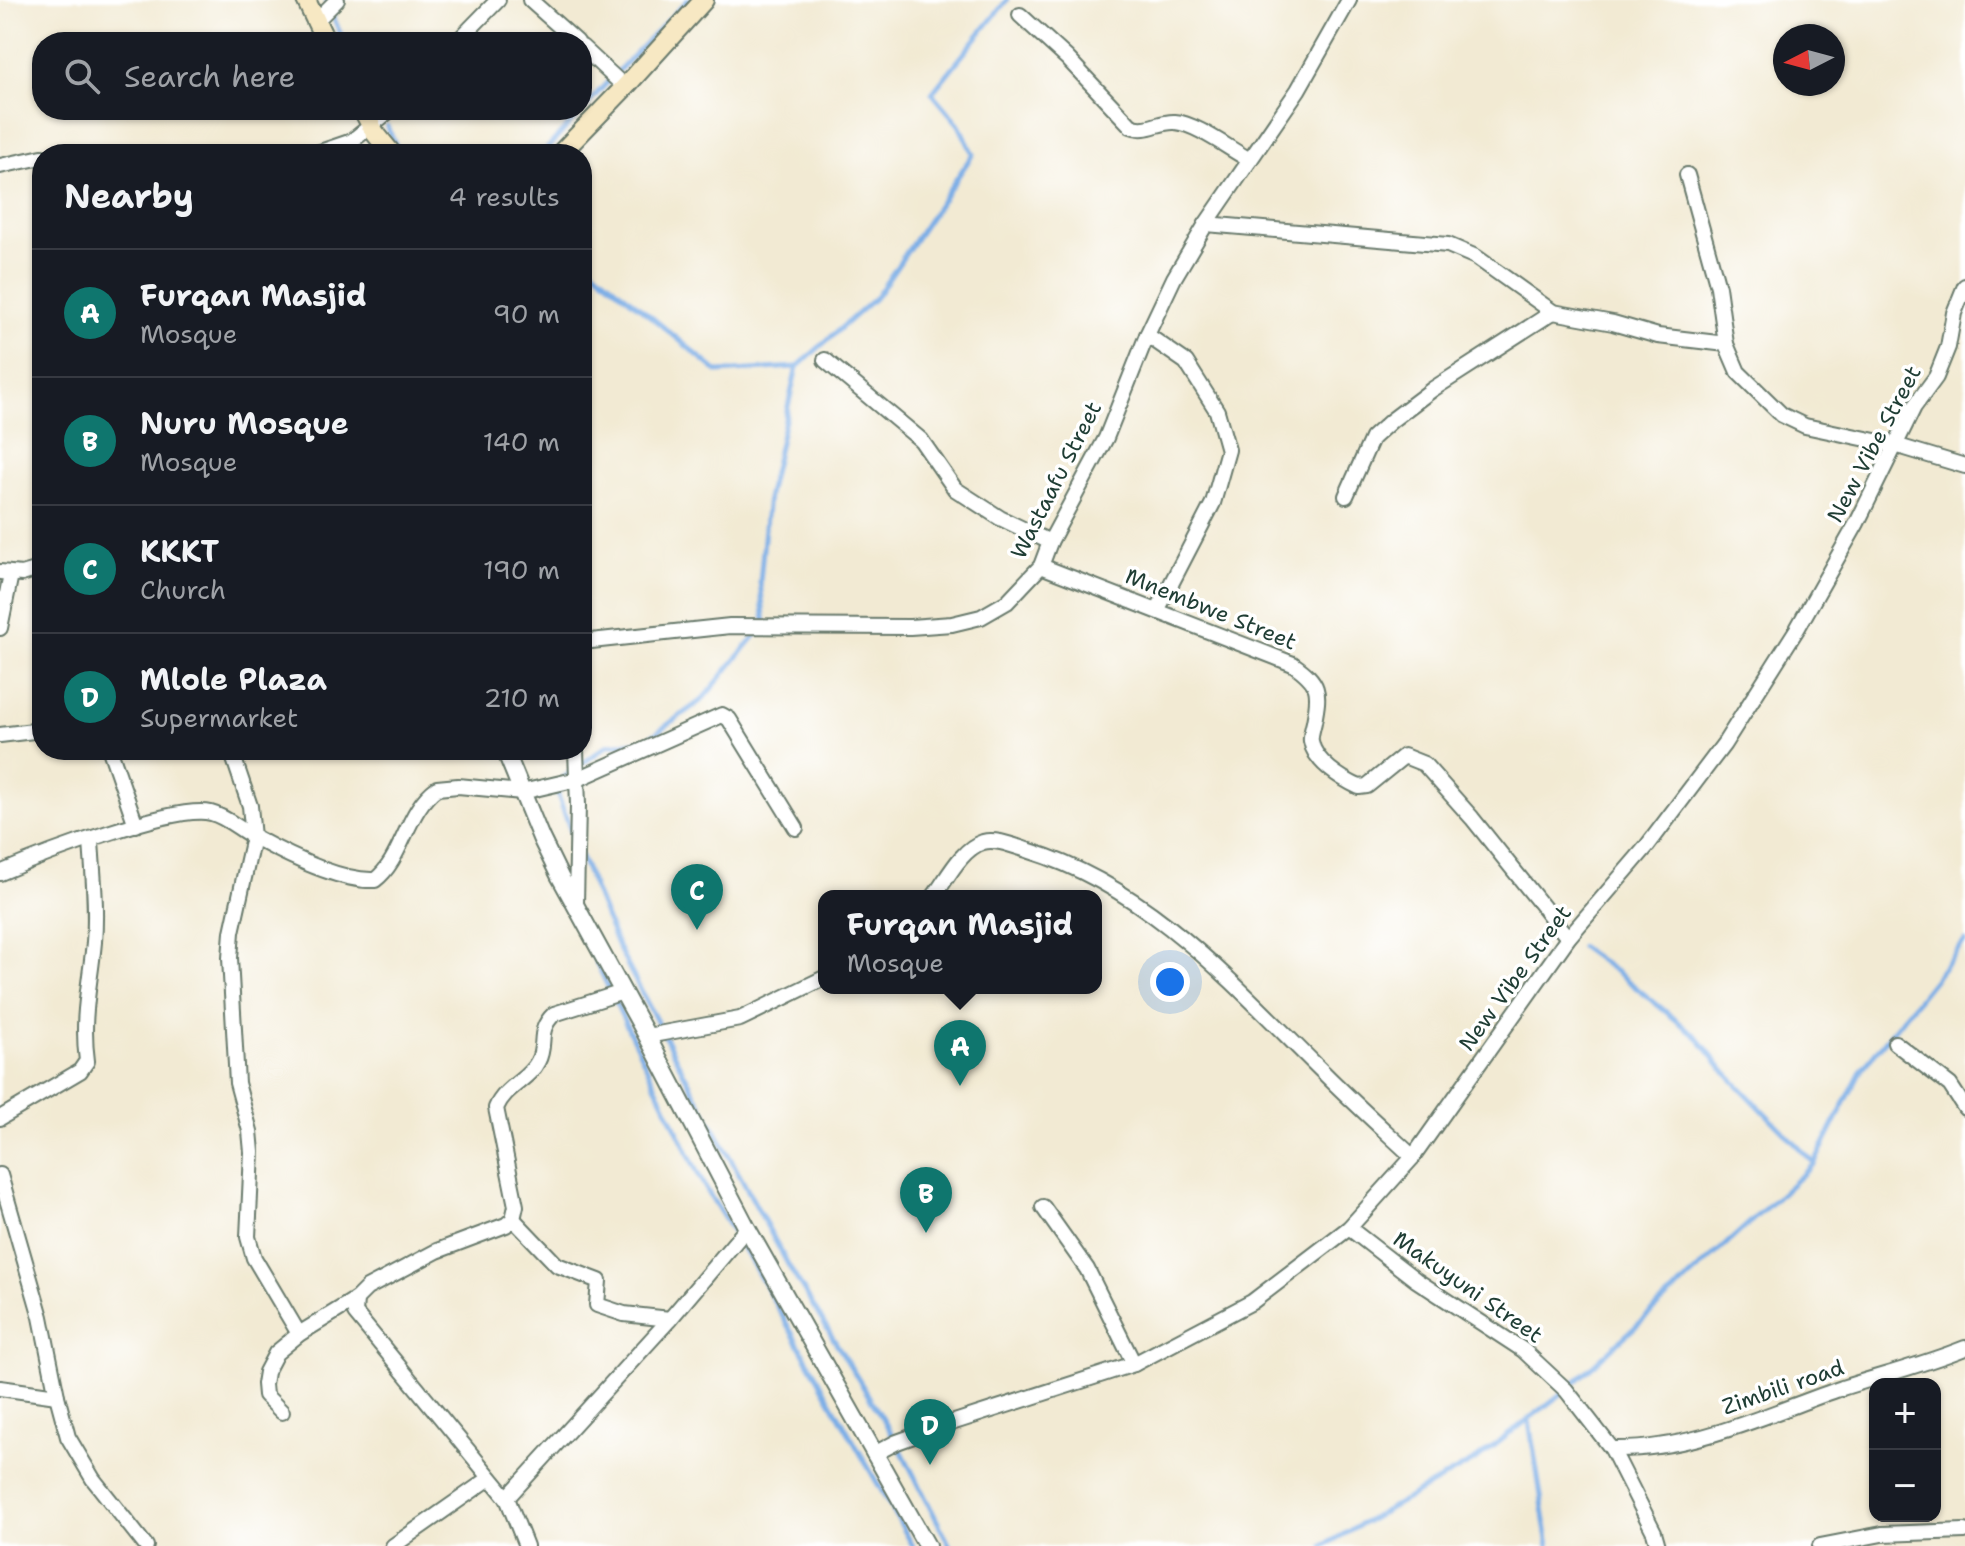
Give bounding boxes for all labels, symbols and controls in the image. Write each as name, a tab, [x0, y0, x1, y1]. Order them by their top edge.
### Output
north arrow	[1773, 24, 1845, 96]
search box	[32, 32, 592, 120]
icon: search	[60, 54, 104, 98]
text: Search here	[124, 56, 295, 97]
text: Nearby	[64, 173, 194, 219]
text: 4 results	[448, 179, 560, 214]
text: Furqan Masjid	[140, 275, 367, 316]
text: A	[80, 296, 100, 331]
text: 90 m	[493, 296, 560, 331]
text: Mosque	[140, 316, 237, 351]
street label: New Vibe Street	[1820, 361, 1928, 527]
street label: Wastaafu Street	[1004, 396, 1108, 564]
text: Nuru Mosque	[140, 403, 349, 444]
text: B	[82, 424, 98, 459]
text: 140 m	[483, 424, 560, 459]
text: Mosque	[140, 444, 237, 479]
text: KKKT	[140, 531, 219, 572]
text: C	[82, 552, 98, 587]
text: 190 m	[483, 552, 560, 587]
street label: Mnembwe Street	[1121, 561, 1301, 657]
text: Church	[140, 572, 226, 607]
text: Mlole Plaza	[140, 659, 327, 700]
text: D	[81, 680, 99, 715]
text: 210 m	[483, 680, 560, 715]
text: Supermarket	[140, 700, 298, 735]
pin: C	[671, 864, 723, 930]
popup	[818, 890, 1102, 994]
street label: New Vibe Street	[1452, 899, 1578, 1057]
text: Furqan Masjid	[847, 904, 1073, 945]
text: Mosque	[847, 945, 944, 980]
your location	[1150, 962, 1190, 1002]
pin: A	[934, 1020, 986, 1086]
pin: B	[900, 1167, 952, 1233]
street label: Makuyuni Street	[1388, 1225, 1548, 1349]
street label: Zimbili road	[1718, 1353, 1848, 1421]
map controls	[1869, 1378, 1941, 1522]
button: +	[1869, 1378, 1941, 1450]
pin: D	[904, 1399, 956, 1465]
button: −	[1869, 1450, 1941, 1522]

